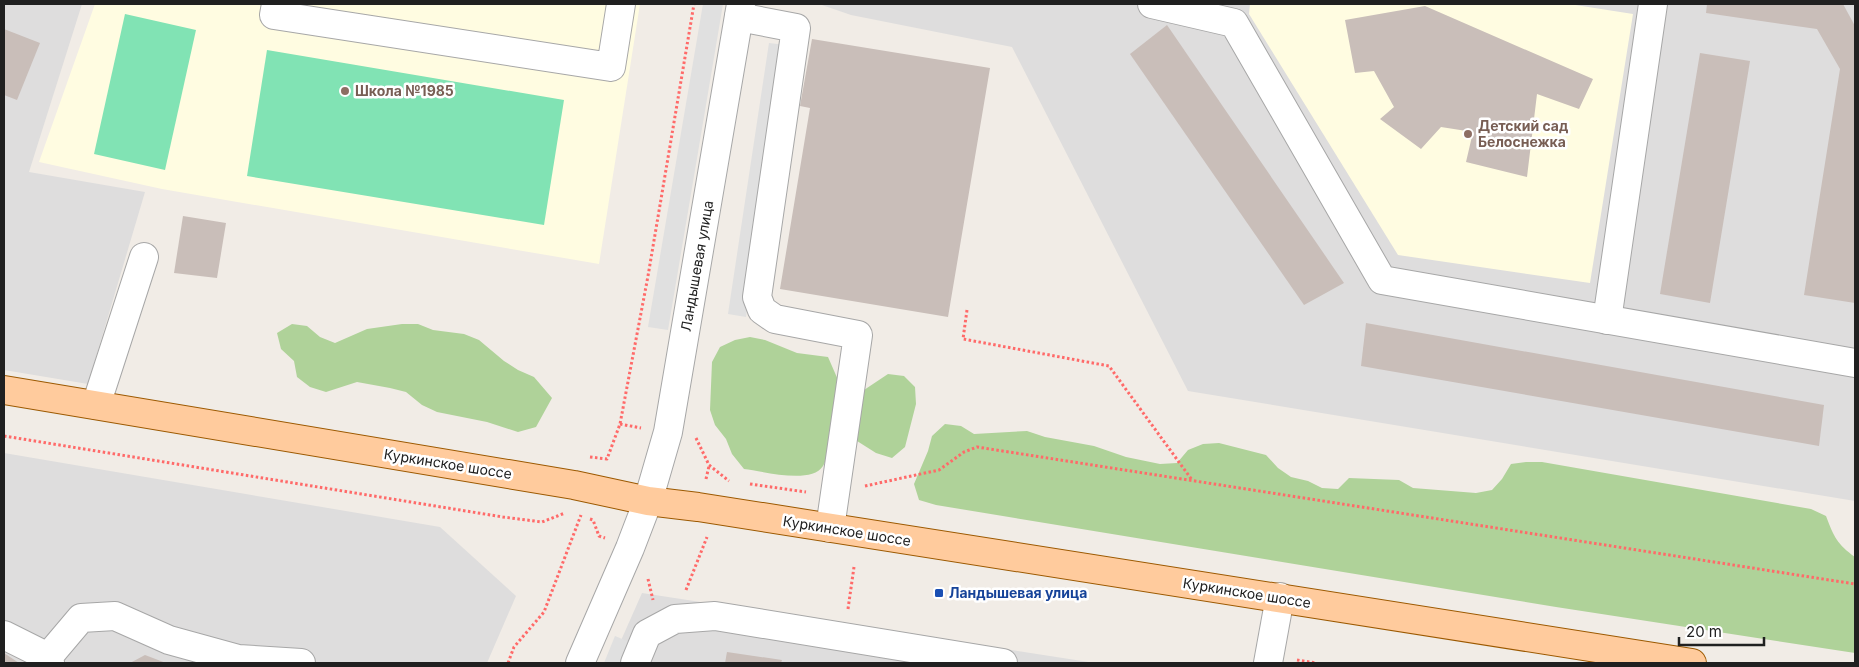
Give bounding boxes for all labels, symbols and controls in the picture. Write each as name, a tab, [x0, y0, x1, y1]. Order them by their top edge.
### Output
place label: Школа №1985	[355, 82, 454, 99]
marker: Школа №1985	[339, 85, 351, 97]
place label: Детский сад Белоснежка	[1478, 117, 1568, 150]
marker: Детский сад Белоснежка	[1462, 128, 1474, 140]
street label: Ландышевая улица	[677, 199, 716, 333]
street label: Куркинское шоссе	[383, 445, 513, 482]
street label: Куркинское шоссе	[782, 512, 912, 549]
street label: Куркинское шоссе	[1182, 574, 1312, 611]
place label: Ландышевая улица	[949, 584, 1087, 601]
marker: Ландышевая улица	[933, 587, 945, 599]
scale bar	[1679, 614, 1764, 646]
text: 20 m	[1686, 622, 1722, 641]

